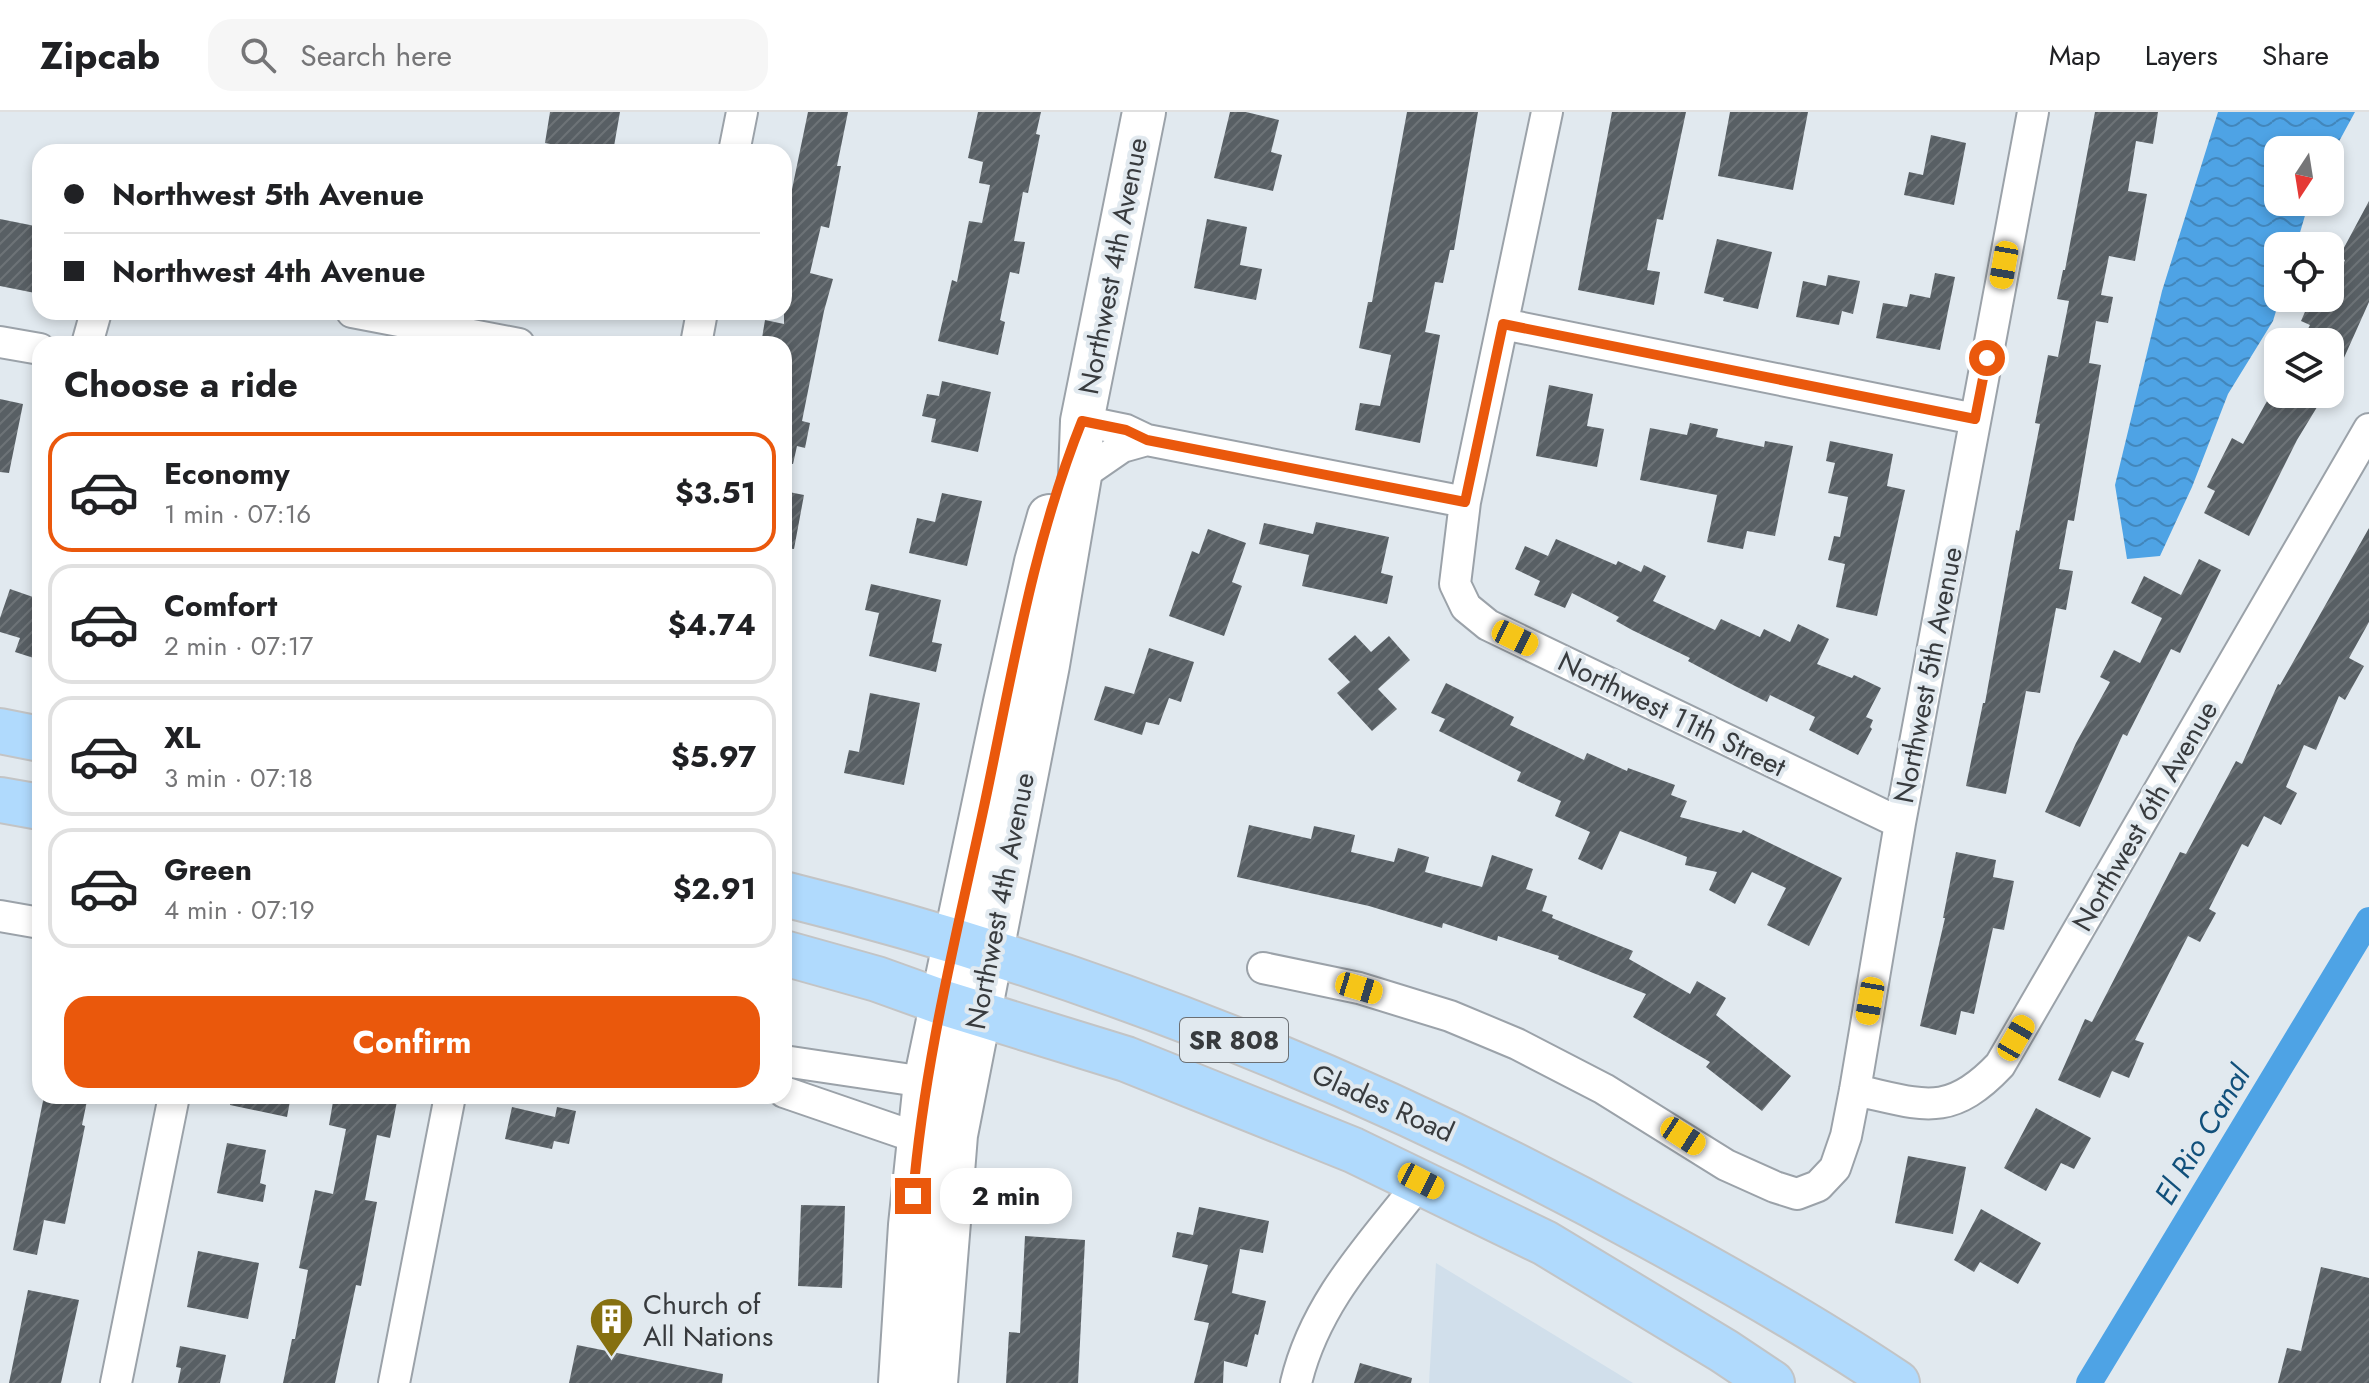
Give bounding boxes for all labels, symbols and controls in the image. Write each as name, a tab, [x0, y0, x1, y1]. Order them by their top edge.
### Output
search box	[208, 19, 768, 91]
text: Zipcab	[40, 28, 160, 83]
icon: search	[236, 33, 280, 77]
text: Search here	[300, 34, 452, 77]
text: Map	[2049, 35, 2101, 76]
text: Layers	[2145, 35, 2218, 76]
text: Share	[2262, 35, 2329, 76]
street label: Northwest 4th Avenue	[1068, 134, 1158, 398]
north arrow	[2264, 136, 2344, 216]
map controls	[2264, 136, 2344, 408]
text: Northwest 5th Avenue	[112, 173, 424, 216]
button: locate	[2264, 232, 2344, 312]
car	[1988, 239, 2020, 291]
text: Northwest 4th Avenue	[112, 250, 425, 293]
button: layers	[2264, 328, 2344, 408]
route start	[1969, 340, 2005, 376]
text: Choose a ride	[64, 358, 298, 410]
text: Economy	[164, 452, 290, 495]
icon: car	[68, 456, 140, 528]
text: $3.51	[675, 471, 756, 514]
text: 1 min · 07:16	[164, 495, 311, 533]
street label: Northwest 5th Avenue	[1883, 543, 1973, 807]
text: Comfort	[164, 584, 277, 627]
icon: car	[68, 588, 140, 660]
text: $4.74	[668, 603, 756, 646]
car	[1488, 617, 1542, 659]
text: 2 min · 07:17	[164, 627, 313, 665]
street label: Northwest 11th Street	[1551, 641, 1793, 787]
street label: Northwest 6th Avenue	[2062, 693, 2228, 939]
text: XL	[164, 716, 200, 759]
icon: car	[68, 720, 140, 792]
text: $5.97	[671, 735, 756, 778]
text: 3 min · 07:18	[164, 759, 313, 797]
street label: Northwest 4th Avenue	[955, 769, 1045, 1033]
text: Green	[164, 848, 252, 891]
icon: car	[68, 852, 140, 924]
text: $2.91	[673, 867, 756, 910]
text: 4 min · 07:19	[164, 891, 315, 929]
car	[1333, 970, 1385, 1006]
car	[1854, 975, 1886, 1027]
button: Confirm	[64, 996, 760, 1088]
car	[1994, 1011, 2038, 1065]
road number: SR 808	[1180, 1018, 1288, 1062]
street label: Glades Road	[1305, 1053, 1461, 1153]
water label: El Rio Canal	[2143, 1056, 2261, 1213]
car	[1656, 1113, 1710, 1159]
car	[1394, 1159, 1448, 1203]
callout: 2 min	[941, 1168, 1073, 1224]
text: 2 min	[972, 1177, 1040, 1215]
route end	[895, 1178, 931, 1214]
place label: Church of All Nations	[643, 1284, 773, 1357]
building icon: Church of All Nations	[588, 1296, 636, 1359]

